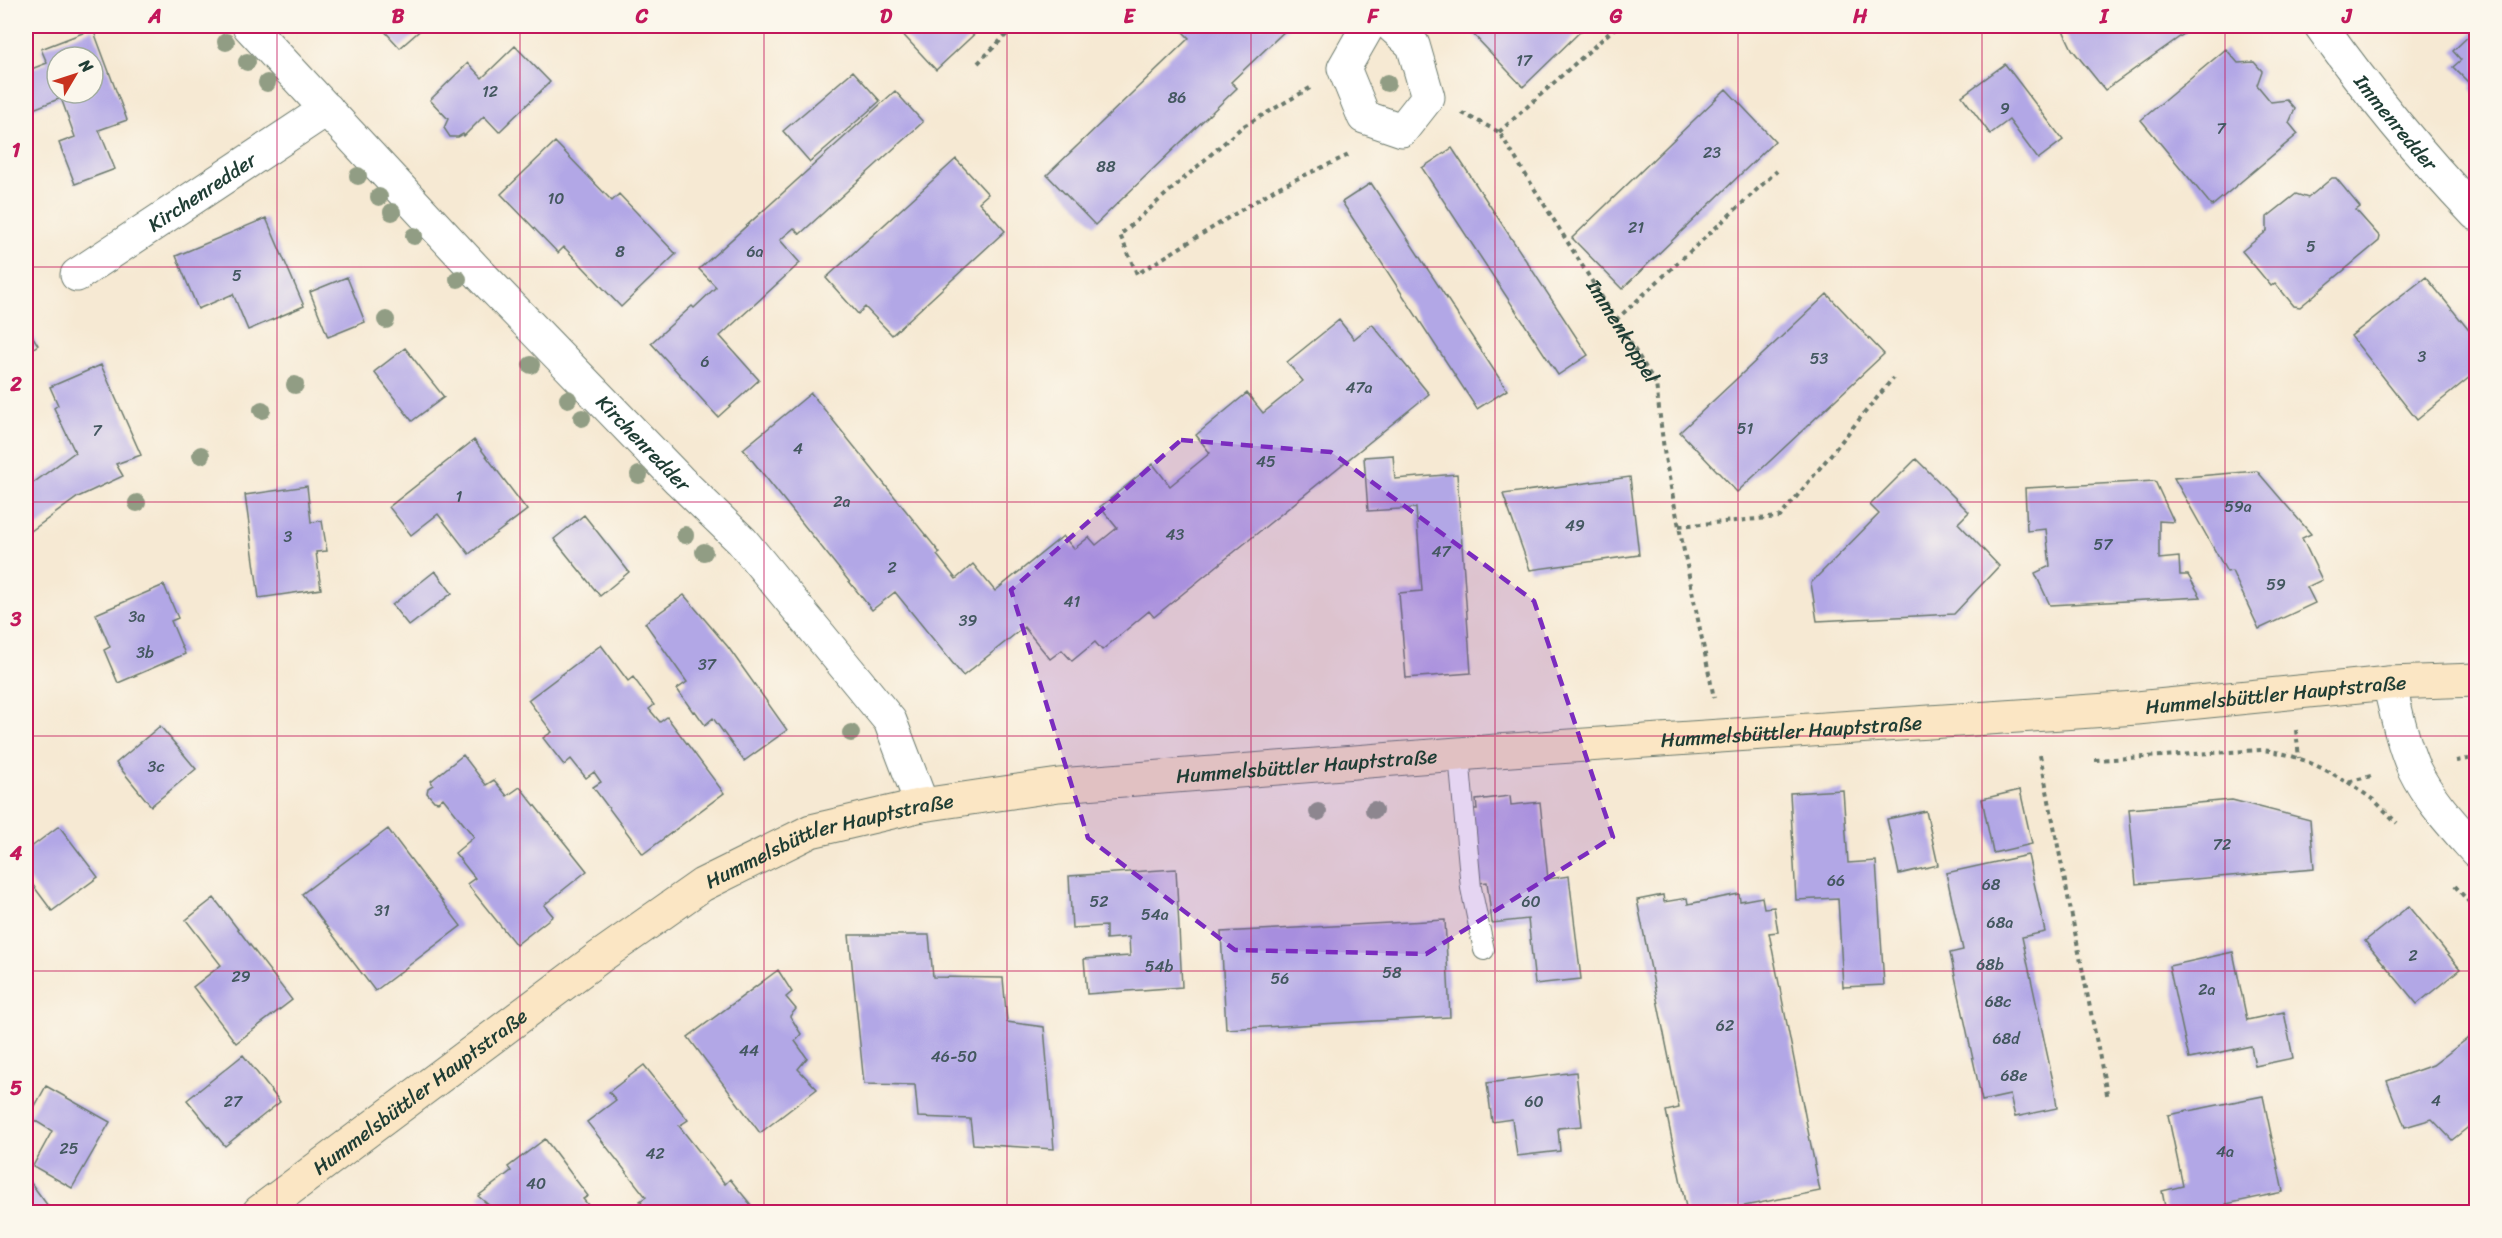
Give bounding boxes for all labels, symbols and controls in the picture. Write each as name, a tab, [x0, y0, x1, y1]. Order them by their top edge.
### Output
text: A	[147, 0, 162, 34]
text: B	[392, 0, 405, 34]
text: C	[635, 0, 649, 34]
text: D	[880, 0, 893, 34]
text: E	[1123, 0, 1136, 34]
text: F	[1367, 0, 1380, 34]
text: G	[1609, 0, 1623, 34]
text: H	[1852, 0, 1868, 34]
text: I	[2099, 0, 2110, 34]
text: J	[2341, 0, 2353, 34]
north arrow	[45, 45, 105, 105]
house number: 17	[1516, 46, 1533, 75]
text: N	[71, 52, 102, 80]
street label: Immenredder	[2344, 65, 2448, 180]
house number: 12	[482, 77, 498, 106]
house number: 86	[1168, 83, 1186, 112]
house number: 9	[2000, 94, 2010, 123]
house number: 7	[2216, 114, 2226, 143]
text: 1	[12, 133, 21, 168]
house number: 23	[1703, 138, 1721, 167]
street label: Kirchenredder	[140, 142, 265, 241]
house number: 88	[1096, 152, 1116, 181]
house number: 10	[548, 184, 564, 213]
house number: 21	[1628, 213, 1644, 242]
house number: 5	[2306, 232, 2316, 261]
house number: 8	[615, 237, 625, 266]
house number: 6a	[746, 237, 764, 266]
house number: 5	[232, 261, 242, 290]
street label: Immenkoppel	[1577, 271, 1669, 391]
house number: 3	[2418, 342, 2427, 371]
house number: 53	[1810, 344, 1828, 373]
house number: 6	[700, 347, 710, 376]
text: 2	[9, 367, 22, 402]
house number: 47a	[1345, 373, 1373, 402]
street label: Kirchenredder	[587, 386, 700, 502]
house number: 51	[1737, 414, 1753, 443]
house number: 7	[92, 416, 102, 445]
house number: 4	[793, 434, 803, 463]
house number: 45	[1256, 447, 1276, 476]
house number: 1	[456, 482, 463, 511]
house number: 2a	[833, 487, 851, 516]
house number: 59a	[2224, 492, 2252, 521]
house number: 49	[1565, 511, 1585, 540]
house number: 43	[1166, 520, 1185, 549]
house number: 3	[284, 522, 293, 551]
house number: 57	[2094, 530, 2113, 559]
house number: 47	[1431, 537, 1451, 566]
house number: 2	[887, 553, 897, 582]
house number: 59	[2266, 570, 2286, 599]
house number: 41	[1064, 587, 1081, 616]
text: 3	[10, 602, 22, 637]
house number: 3a	[129, 602, 145, 631]
house number: 39	[959, 606, 977, 635]
house number: 3b	[136, 638, 154, 667]
house number: 37	[698, 650, 717, 679]
street label: Hummelsbüttler Hauptstraße	[2144, 665, 2407, 725]
street label: Hummelsbüttler Hauptstraße	[1659, 705, 1923, 757]
street label: Hummelsbüttler Hauptstraße	[1175, 738, 1438, 793]
house number: 3c	[148, 752, 164, 781]
street label: Hummelsbüttler Hauptstraße	[699, 783, 956, 898]
house number: 72	[2213, 830, 2231, 859]
text: 4	[9, 836, 23, 871]
house number: 66	[1827, 866, 1845, 895]
house number: 68	[1982, 870, 2001, 899]
house number: 52	[1089, 887, 1109, 916]
house number: 60	[1521, 887, 1541, 916]
house number: 31	[374, 896, 390, 925]
house number: 54a	[1141, 900, 1169, 929]
house number: 68a	[1987, 908, 2013, 937]
house number: 2	[2408, 941, 2418, 970]
house number: 68b	[1976, 950, 2004, 979]
house number: 54b	[1145, 952, 1173, 981]
house number: 58	[1382, 958, 1402, 987]
house number: 29	[231, 962, 251, 991]
house number: 56	[1271, 964, 1289, 993]
house number: 2a	[2198, 975, 2216, 1004]
house number: 68c	[1985, 987, 2011, 1016]
street label: Hummelsbüttler Hauptstraße	[305, 999, 535, 1184]
house number: 62	[1716, 1011, 1734, 1040]
house number: 68d	[1992, 1024, 2021, 1053]
house number: 44	[739, 1036, 759, 1065]
house number: 46-50	[931, 1042, 977, 1071]
house number: 68e	[2001, 1061, 2027, 1090]
text: 5	[10, 1071, 22, 1106]
house number: 4	[2431, 1086, 2441, 1115]
house number: 27	[224, 1087, 243, 1116]
house number: 60	[1524, 1087, 1544, 1116]
house number: 25	[59, 1134, 79, 1163]
house number: 4a	[2216, 1137, 2234, 1166]
house number: 42	[645, 1139, 665, 1168]
house number: 40	[526, 1169, 546, 1198]

